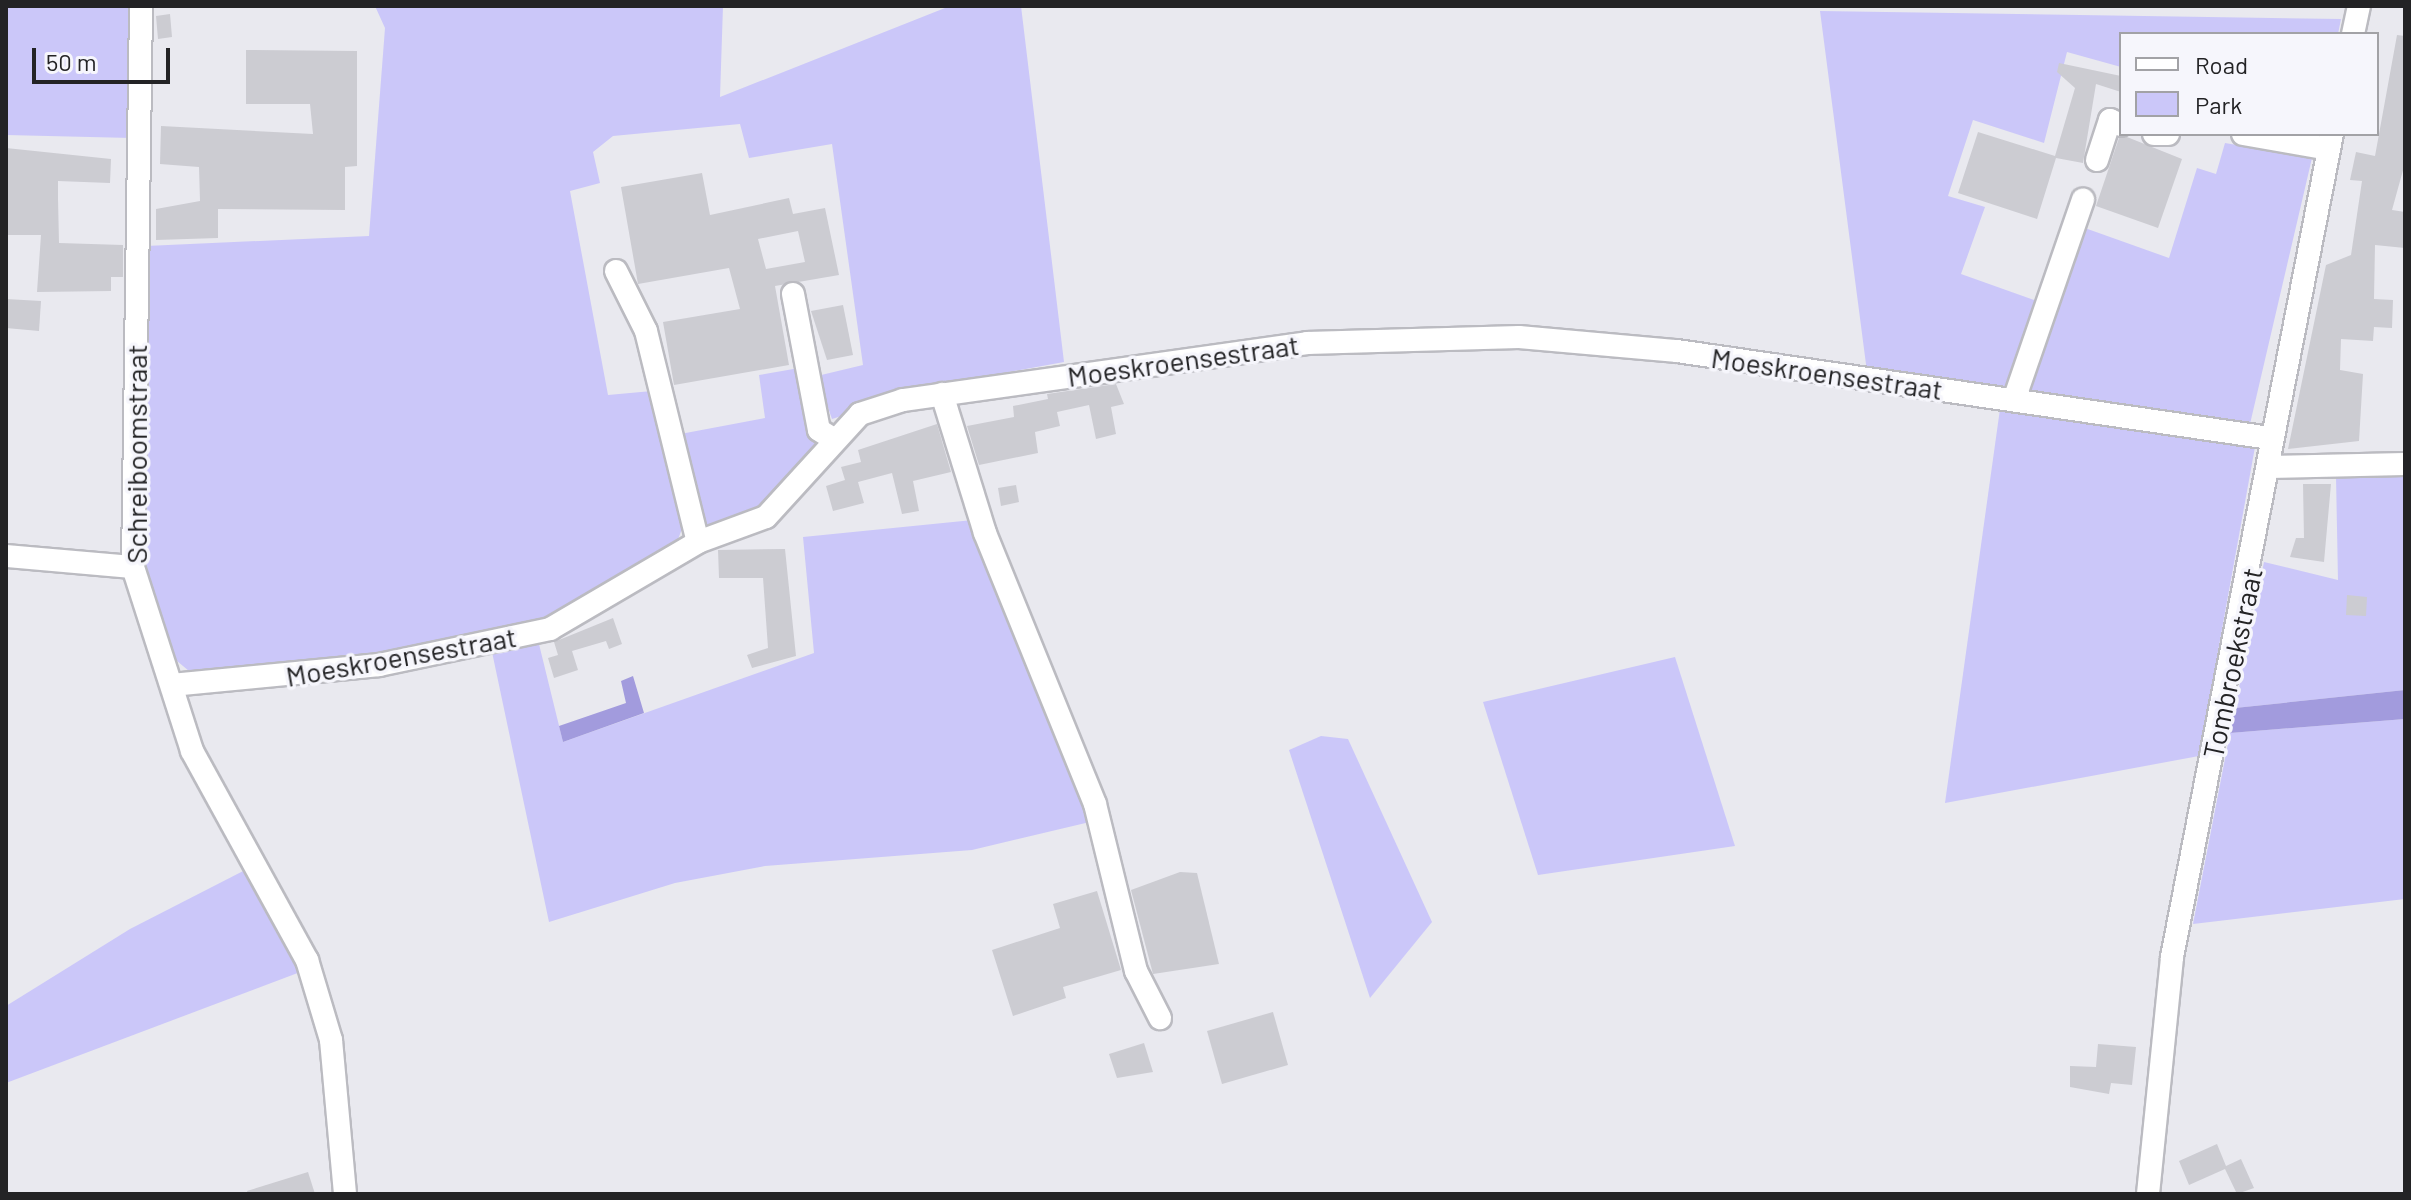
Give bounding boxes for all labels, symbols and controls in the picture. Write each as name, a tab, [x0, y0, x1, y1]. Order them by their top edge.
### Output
scale bar	[36, 32, 174, 82]
legend	[2119, 32, 2379, 136]
text: 50 m	[46, 47, 97, 76]
text: Road	[2195, 50, 2248, 79]
text: Park	[2195, 90, 2242, 119]
street label: Moeskroensestraat	[1065, 327, 1301, 393]
street label: Moeskroensestraat	[1709, 340, 1945, 406]
street label: Schreiboomstraat	[119, 344, 153, 564]
street label: Tombroekstraat	[2195, 564, 2269, 762]
street label: Moeskroensestraat	[283, 619, 519, 693]

